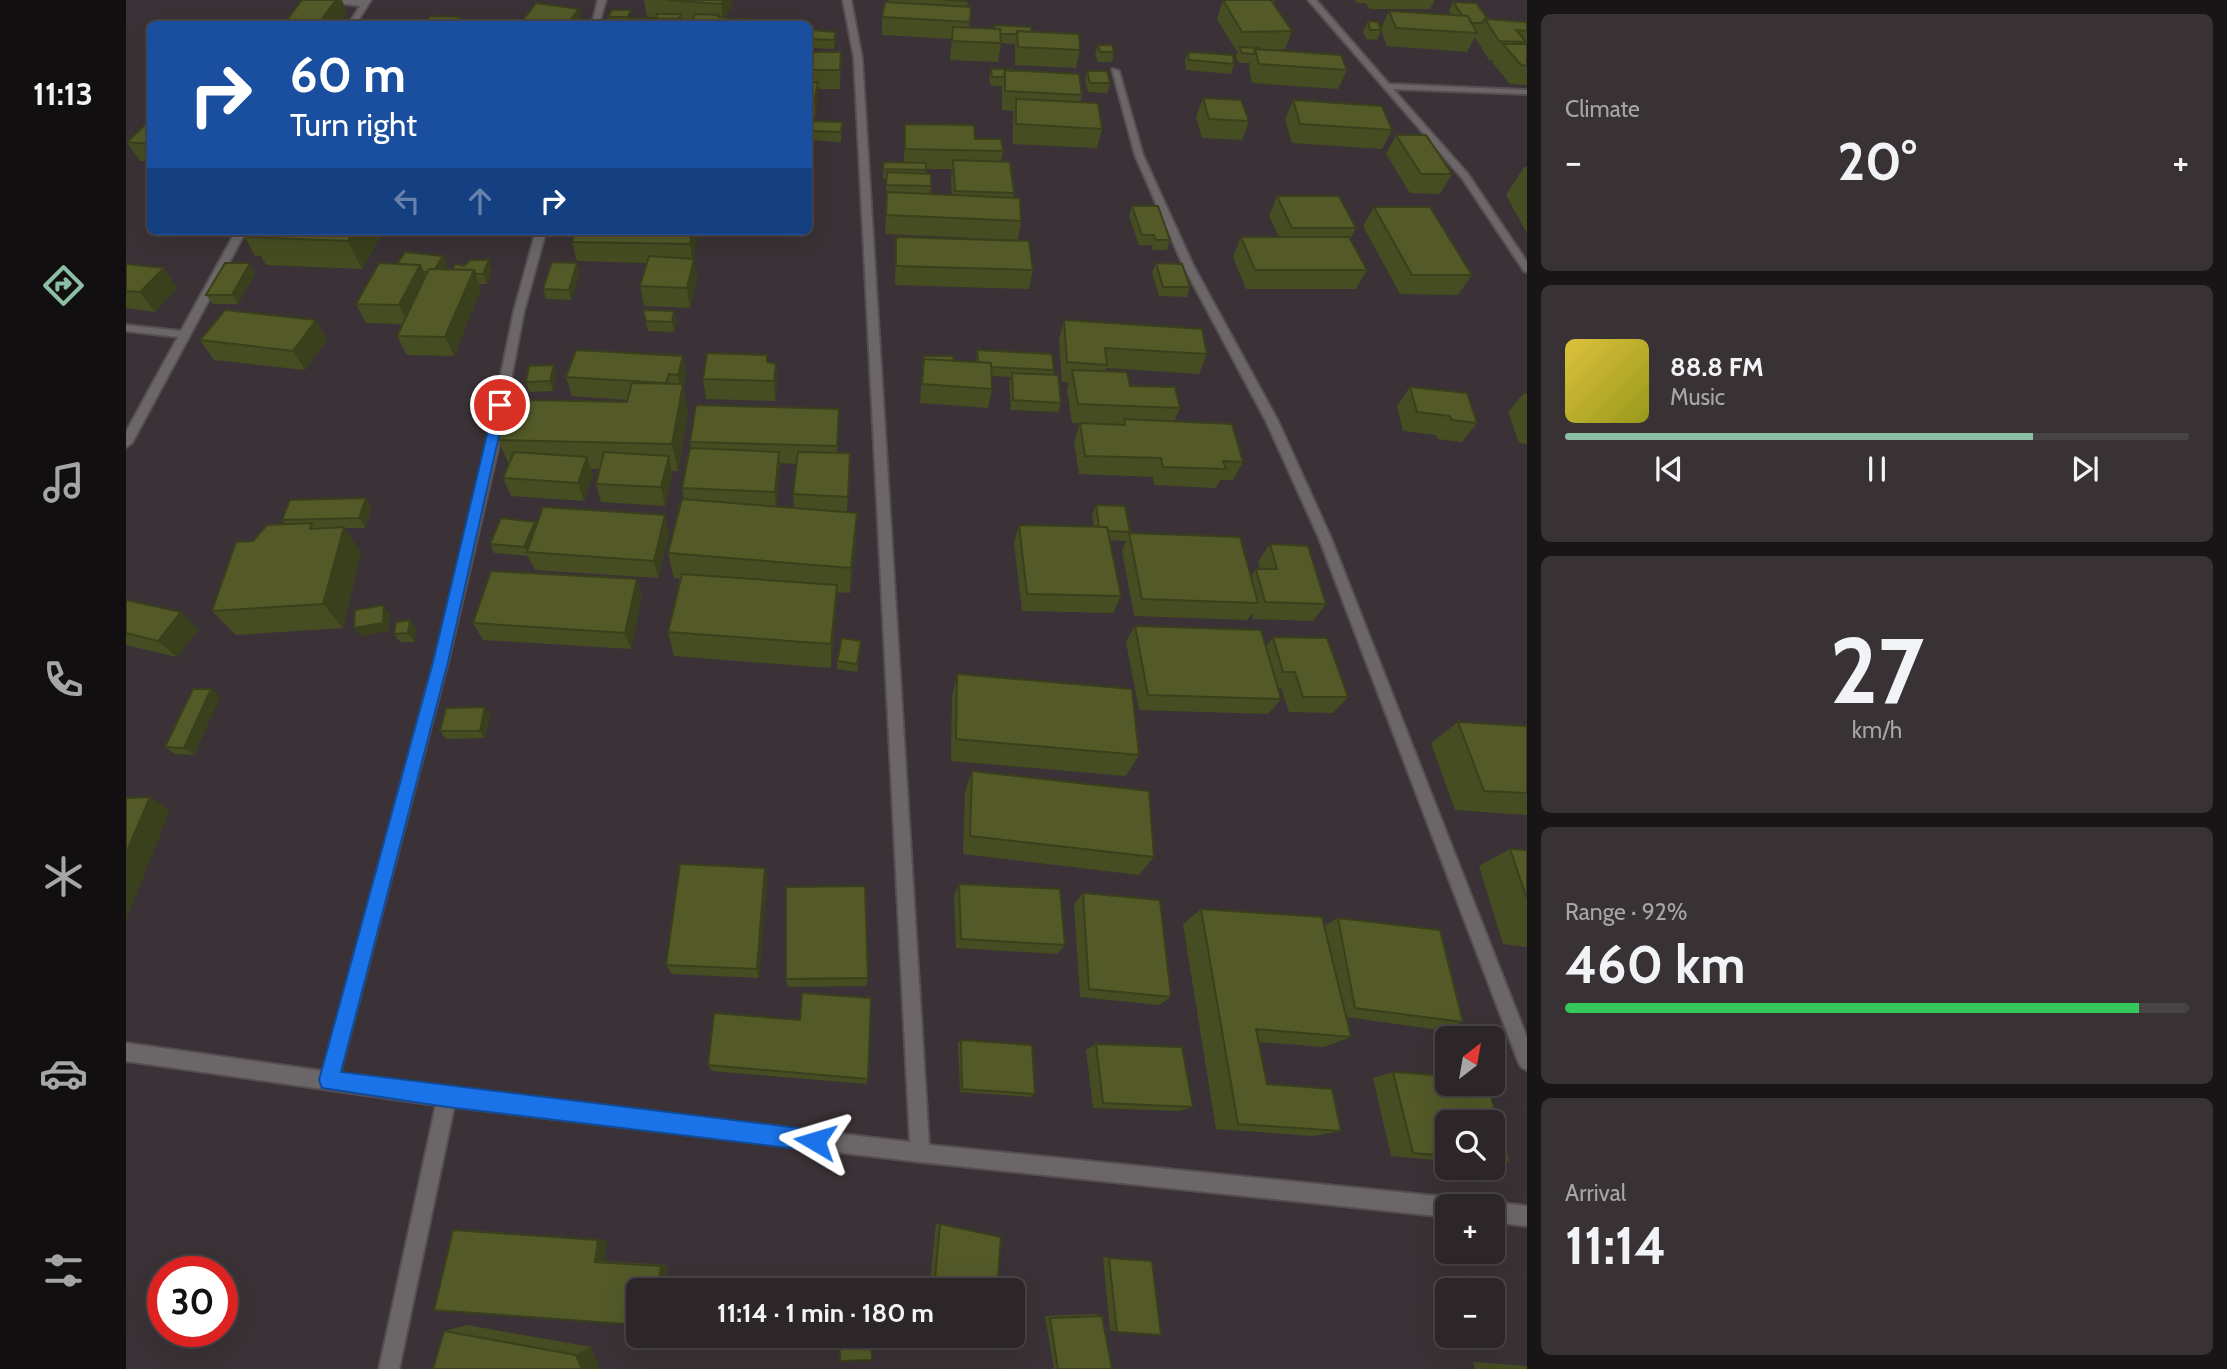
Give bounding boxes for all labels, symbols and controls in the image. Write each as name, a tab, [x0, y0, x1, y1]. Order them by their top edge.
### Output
text: 60 m	[290, 45, 406, 104]
icon: right	[175, 49, 266, 140]
text: 11:13	[33, 74, 93, 113]
text: Climate	[1565, 95, 1640, 123]
text: Turn right	[290, 105, 417, 144]
text: 20°	[1837, 130, 1917, 193]
text: −	[1565, 138, 1582, 185]
text: +	[2172, 138, 2189, 185]
icon: left	[388, 182, 426, 220]
icon: ahead	[461, 182, 499, 220]
icon: right	[534, 182, 572, 220]
icon: directions	[39, 261, 88, 310]
text: 88.8 FM	[1670, 351, 1764, 383]
pin	[470, 375, 530, 435]
text: Music	[1670, 383, 1725, 411]
icon: arrive	[481, 386, 519, 424]
icon: previous	[1650, 450, 1688, 488]
icon: pause	[1858, 450, 1896, 488]
icon: next	[2066, 450, 2104, 488]
icon: music	[39, 458, 88, 507]
text: 27	[1830, 615, 1924, 726]
icon: phone	[39, 655, 88, 704]
text: km/h	[1852, 716, 1902, 744]
icon: climate	[39, 852, 88, 901]
text: Range · 92%	[1565, 898, 1688, 926]
text: 460 km	[1565, 933, 1745, 996]
north arrow	[1435, 1026, 1505, 1096]
map controls	[1435, 1026, 1505, 1348]
icon: car	[39, 1049, 88, 1098]
position arrow	[778, 1104, 852, 1178]
button: search	[1435, 1110, 1505, 1180]
text: Arrival	[1565, 1179, 1626, 1207]
button: +	[1435, 1194, 1505, 1264]
text: 11:14	[1565, 1214, 1666, 1277]
icon: filters	[39, 1246, 88, 1295]
speed limit sign: 30	[147, 1256, 238, 1347]
button: −	[1435, 1278, 1505, 1348]
text: 11:14 · 1 min · 180 m	[717, 1297, 934, 1329]

